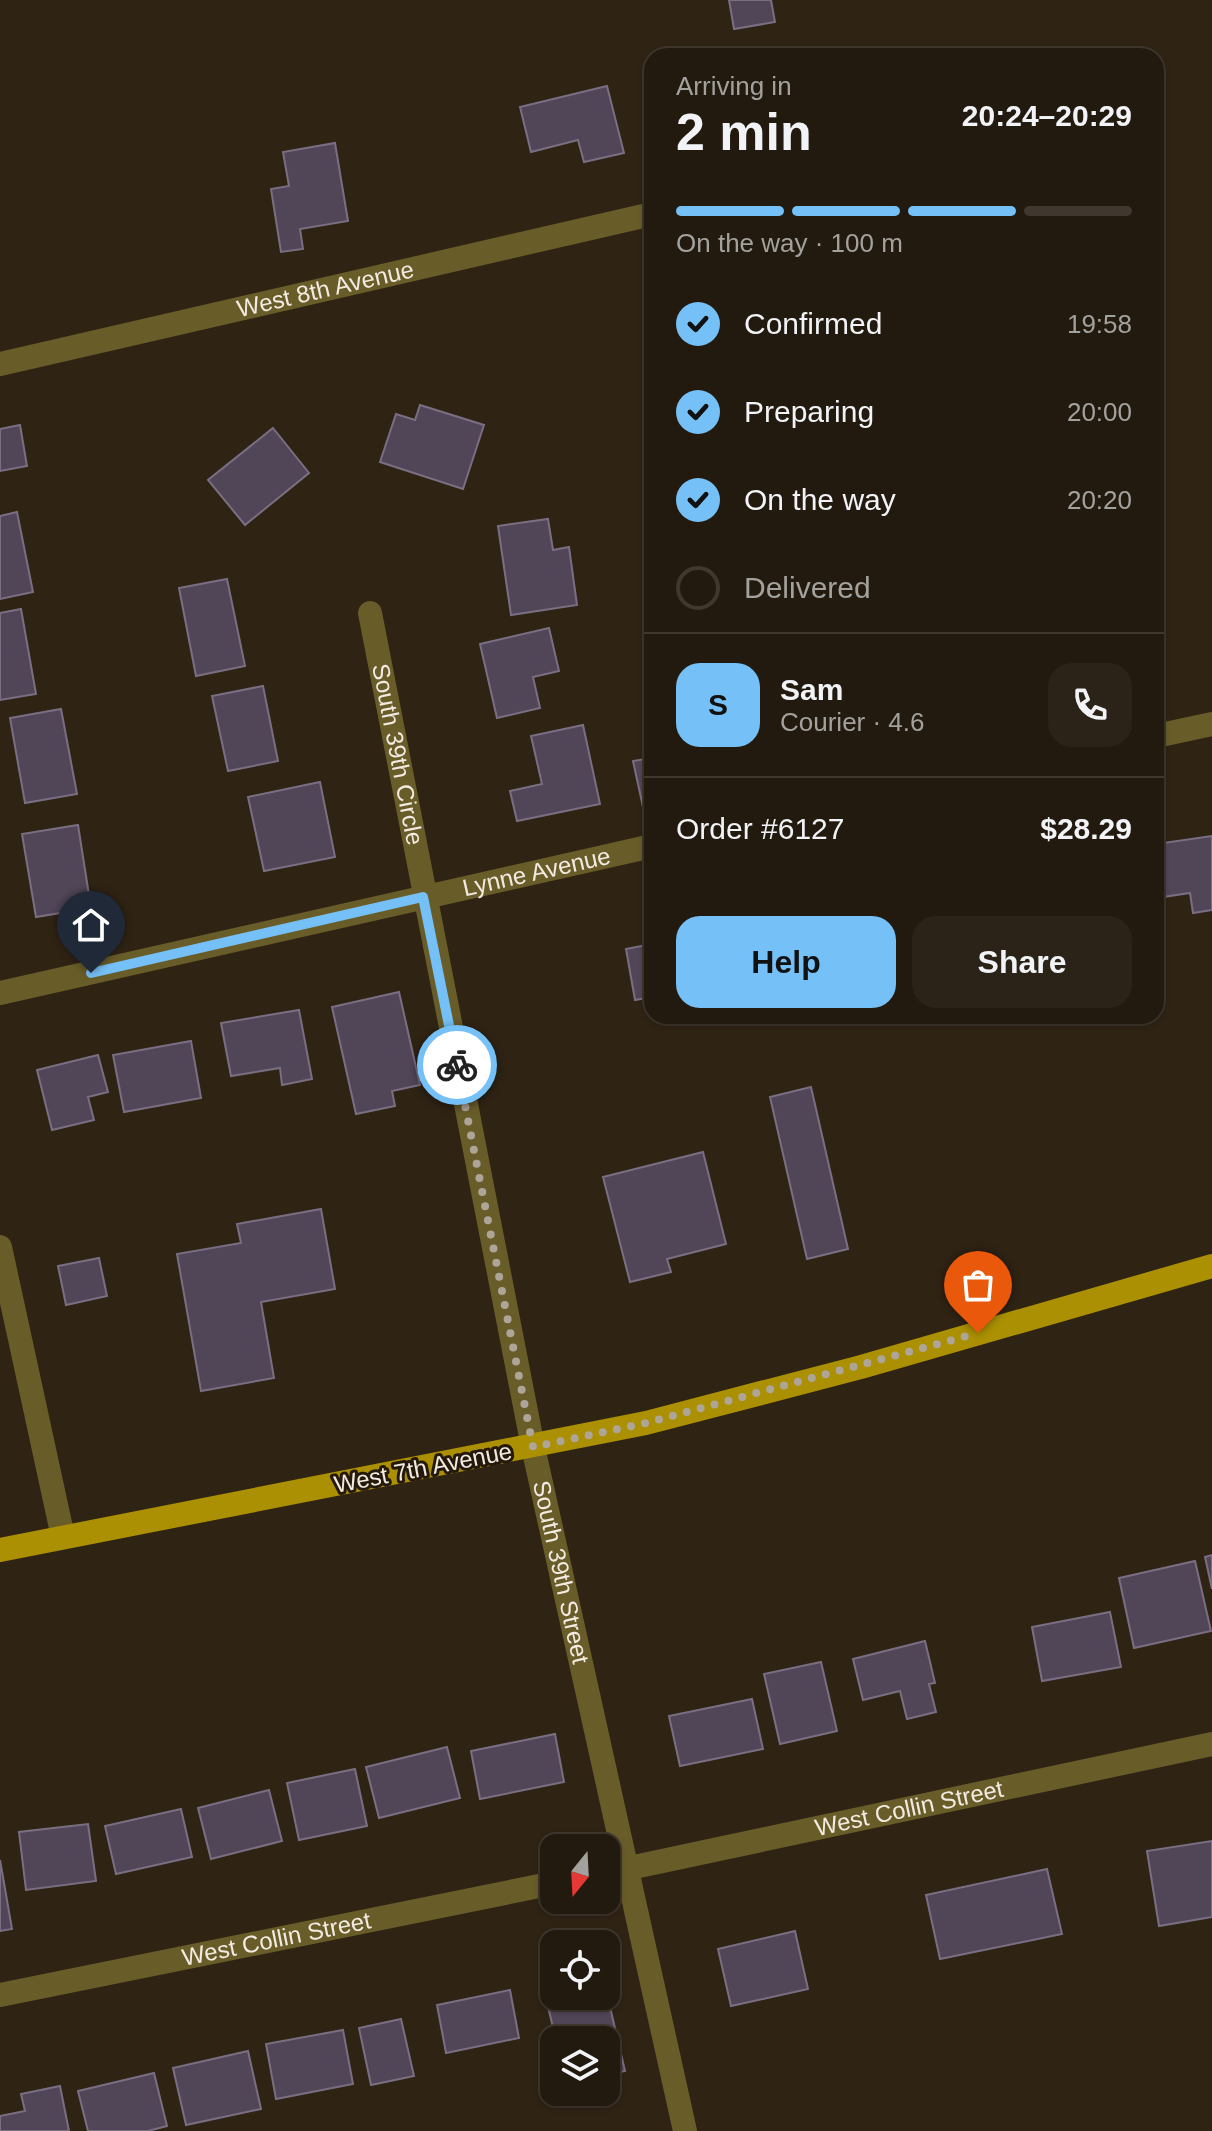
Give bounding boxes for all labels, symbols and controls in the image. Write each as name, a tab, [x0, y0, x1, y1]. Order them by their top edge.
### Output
text: Arriving in	[676, 71, 792, 101]
text: 20:24–20:29	[962, 99, 1132, 132]
text: 2 min	[676, 103, 812, 161]
text: On the way · 100 m	[676, 228, 903, 258]
street label: West 8th Avenue	[234, 255, 416, 322]
icon: check	[676, 302, 720, 346]
text: Confirmed	[744, 307, 882, 340]
text: 19:58	[1067, 309, 1132, 339]
icon: check	[676, 390, 720, 434]
text: Preparing	[744, 395, 874, 428]
text: 20:00	[1067, 397, 1132, 427]
icon: check	[676, 478, 720, 522]
text: On the way	[744, 483, 896, 516]
text: 20:20	[1067, 485, 1132, 515]
text: Delivered	[744, 571, 871, 604]
street label: South 39th Circle	[367, 661, 429, 847]
button: phone	[1048, 663, 1132, 747]
text: Sam	[780, 673, 843, 706]
text: S	[708, 688, 728, 721]
text: Courier · 4.6	[780, 707, 925, 737]
text: Order #6127	[676, 812, 844, 845]
text: $28.29	[1040, 812, 1132, 845]
street label: Lynne Avenue	[460, 842, 613, 901]
pin	[57, 891, 125, 973]
icon: home	[69, 903, 113, 947]
button: Help	[676, 916, 896, 1008]
button: Share	[912, 916, 1132, 1008]
courier	[417, 1025, 497, 1105]
icon: bike	[435, 1043, 479, 1087]
pin	[944, 1251, 1012, 1333]
icon: bag	[956, 1263, 1000, 1307]
street label: West 7th Avenue	[332, 1437, 514, 1498]
street label: South 39th Street	[528, 1478, 595, 1667]
street label: West Collin Street	[813, 1775, 1006, 1841]
north arrow	[540, 1834, 620, 1914]
map controls	[540, 1834, 620, 2106]
street label: West Collin Street	[180, 1906, 373, 1971]
button: locate	[540, 1930, 620, 2010]
button: layers	[540, 2026, 620, 2106]

